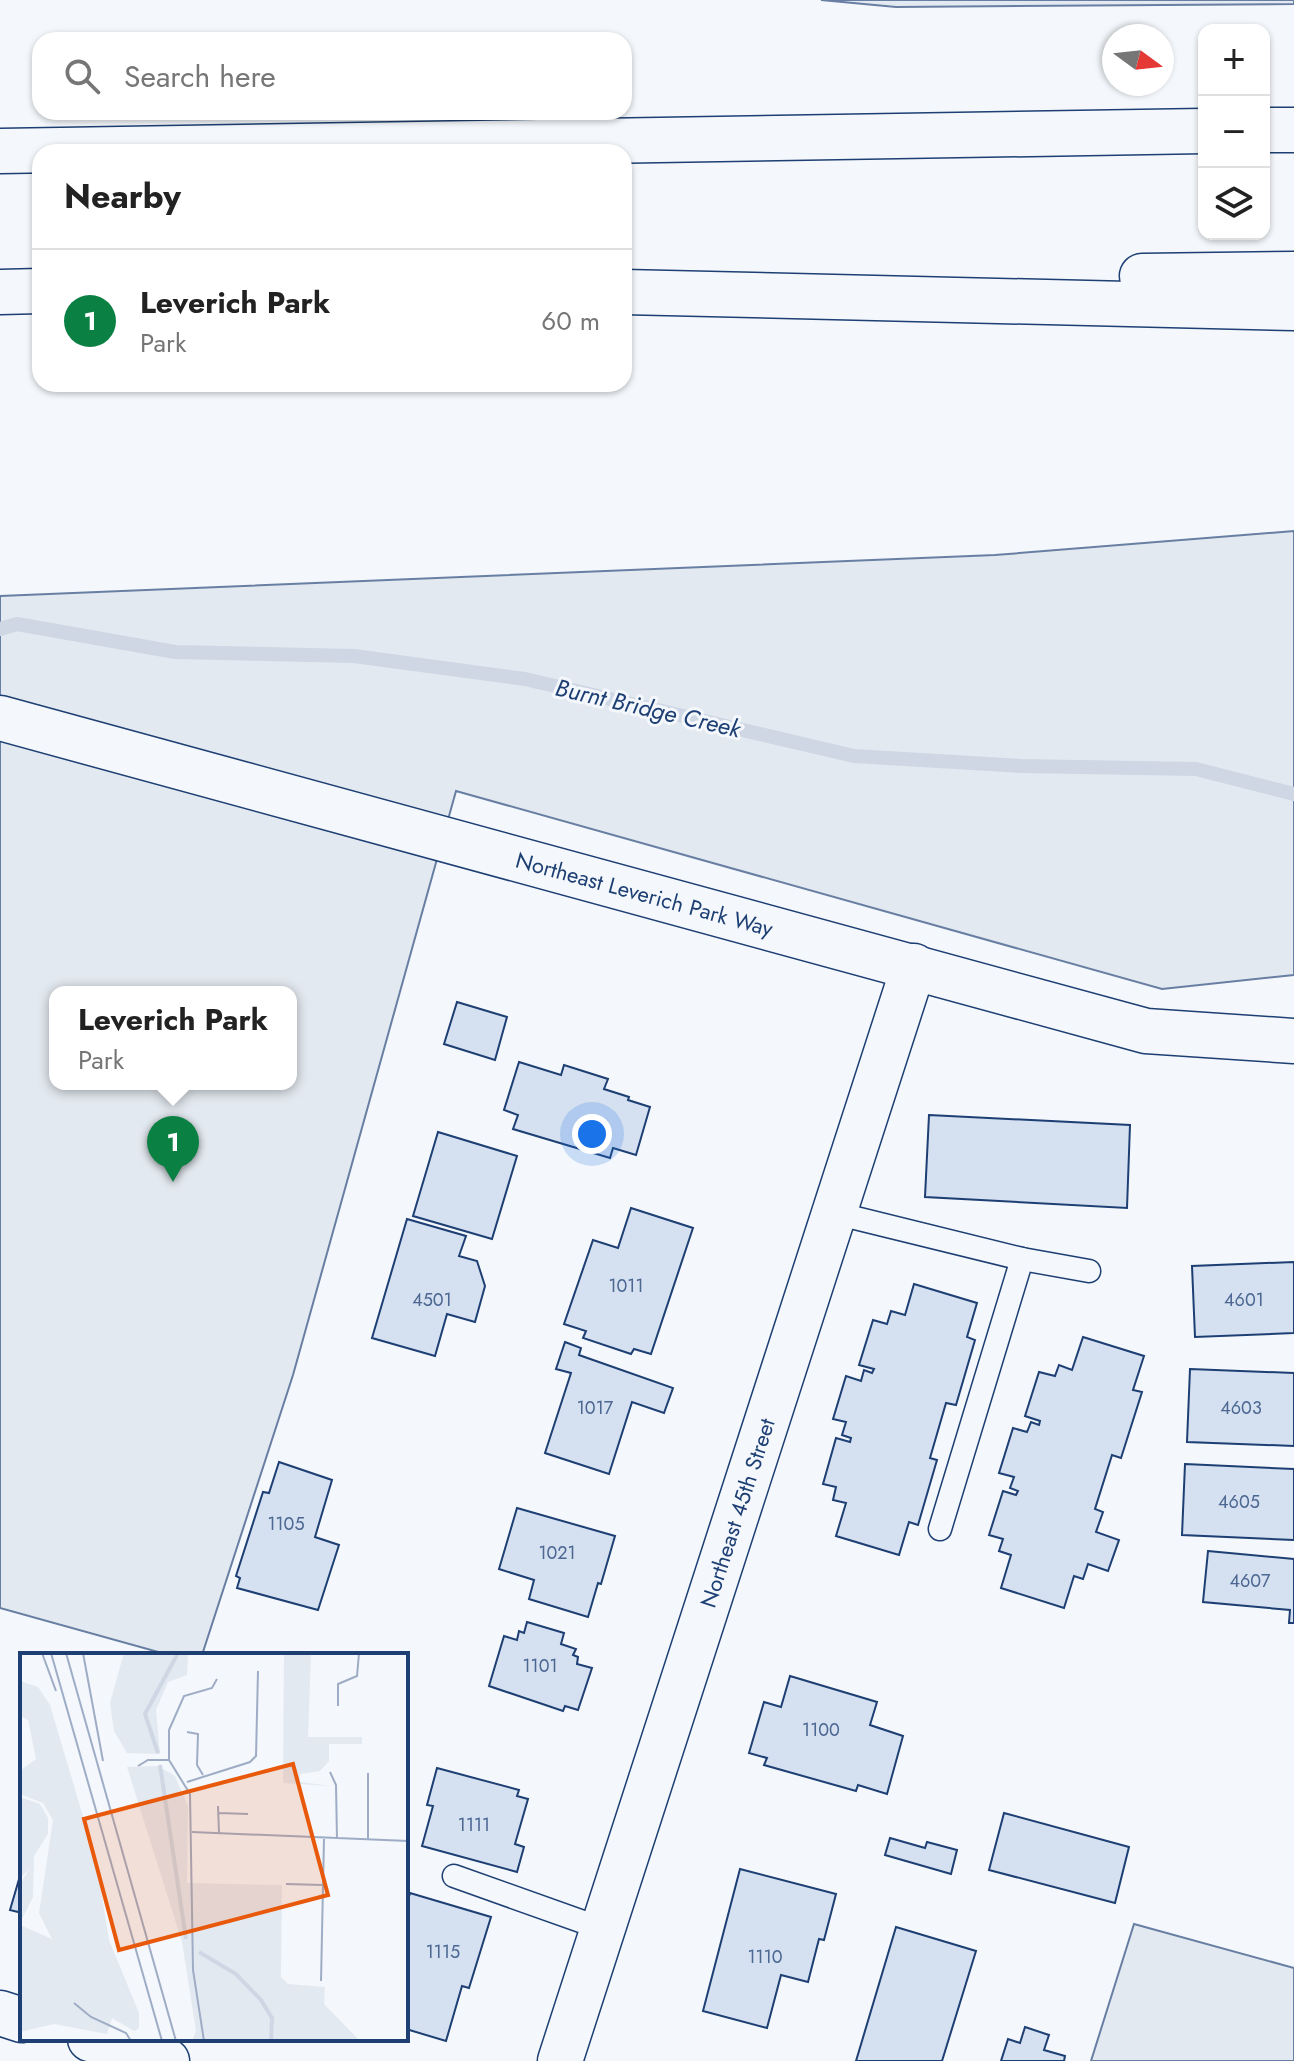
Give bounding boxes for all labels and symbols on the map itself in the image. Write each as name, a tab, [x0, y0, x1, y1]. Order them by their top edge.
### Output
north arrow	[1102, 24, 1174, 96]
water label: Burnt Bridge Creek	[552, 670, 746, 747]
street label: Northeast Leverich Park Way	[512, 844, 777, 944]
your location	[572, 1114, 612, 1154]
pin: 1	[147, 1116, 199, 1182]
house number: 1011	[608, 1273, 644, 1299]
house number: 4501	[412, 1287, 452, 1313]
house number: 4601	[1224, 1287, 1264, 1313]
house number: 1017	[577, 1395, 614, 1421]
house number: 4603	[1220, 1395, 1262, 1421]
street label: Northeast 45th Street	[692, 1413, 783, 1612]
house number: 4605	[1218, 1489, 1260, 1515]
house number: 1105	[267, 1511, 305, 1537]
house number: 1021	[538, 1540, 576, 1566]
house number: 4607	[1229, 1568, 1271, 1594]
inset map	[20, 1653, 408, 2041]
house number: 1101	[522, 1653, 558, 1679]
house number: 1100	[802, 1717, 840, 1743]
house number: 1111	[458, 1812, 490, 1838]
house number: 1115	[426, 1939, 460, 1965]
house number: 1110	[747, 1944, 783, 1970]

